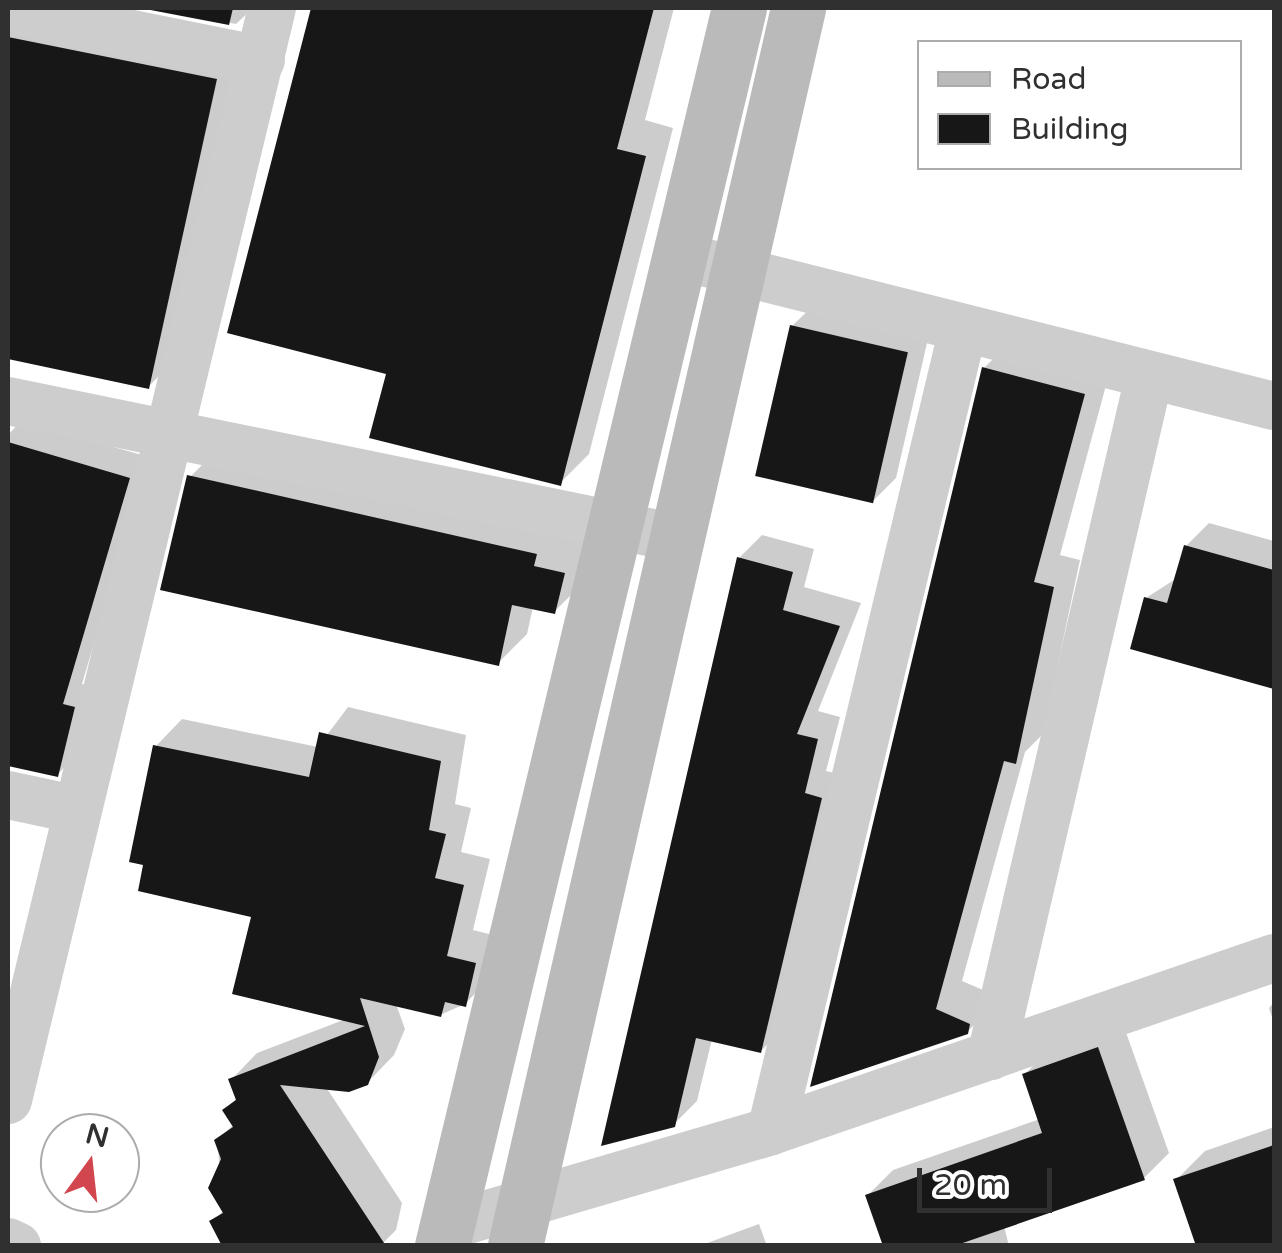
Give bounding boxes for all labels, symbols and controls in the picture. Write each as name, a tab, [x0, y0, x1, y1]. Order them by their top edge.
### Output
legend	[917, 40, 1242, 170]
text: Road	[1011, 61, 1086, 98]
text: Building	[1011, 111, 1128, 148]
north arrow	[40, 1113, 140, 1213]
text: N	[82, 1117, 112, 1155]
scale bar	[922, 1148, 1057, 1210]
text: 20 m	[934, 1167, 1007, 1204]

